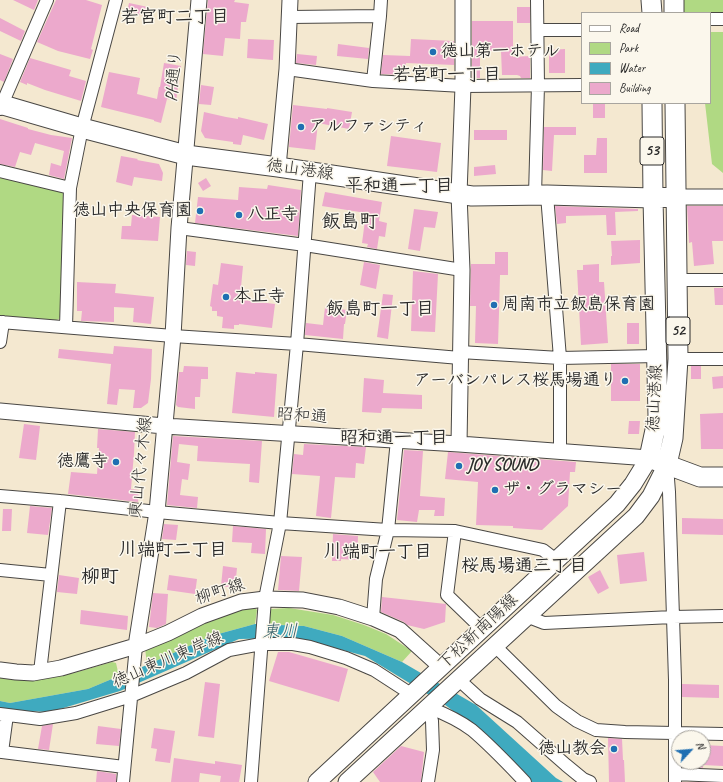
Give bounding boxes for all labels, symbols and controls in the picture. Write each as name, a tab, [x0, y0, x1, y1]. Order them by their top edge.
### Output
district label: 若宮町二丁目	[121, 6, 229, 28]
legend	[581, 12, 711, 104]
text: Road	[619, 20, 639, 36]
text: Park	[619, 40, 638, 56]
place label: 徳山第一ホテル	[441, 42, 560, 62]
marker: 徳山第一ホテル	[428, 47, 438, 57]
street label: PH通り	[162, 49, 186, 103]
text: Water	[619, 60, 645, 76]
district label: 若宮町一丁目	[393, 64, 501, 86]
text: Building	[619, 80, 651, 96]
place label: アルファシティ	[309, 117, 428, 137]
marker: アルファシティ	[296, 122, 306, 132]
road number: 53	[640, 137, 664, 165]
street label: 徳山港線	[265, 155, 335, 185]
district label: 平和通一丁目	[345, 175, 453, 197]
place label: 徳山中央保育園	[73, 201, 192, 221]
place label: 八正寺	[247, 205, 298, 225]
marker: 徳山中央保育園	[195, 206, 205, 216]
marker: 八正寺	[234, 210, 244, 220]
district label: 飯島町	[322, 211, 378, 233]
place label: 本正寺	[234, 287, 285, 307]
marker: 本正寺	[221, 292, 231, 302]
place label: 周南市立飯島保育園	[502, 295, 655, 315]
district label: 飯島町一丁目	[326, 298, 434, 320]
marker: 周南市立飯島保育園	[489, 300, 499, 310]
road number: 52	[666, 317, 690, 345]
street label: 徳山港線	[643, 364, 667, 432]
place label: アーバンパレス桜馬場通り	[414, 371, 617, 391]
marker: アーバンパレス桜馬場通り	[620, 376, 630, 386]
street label: 昭和通	[276, 404, 328, 428]
street label: 東山代々木線	[126, 415, 156, 519]
district label: 昭和通一丁目	[340, 427, 448, 449]
place label: 徳鷹寺	[57, 452, 108, 472]
place label: JOY SOUND	[467, 456, 538, 476]
marker: 徳鷹寺	[111, 457, 121, 467]
marker: JOY SOUND	[454, 461, 464, 471]
place label: ザ・グラマシー	[503, 480, 622, 500]
marker: ザ・グラマシー	[490, 485, 500, 495]
district label: 川端町二丁目	[119, 539, 227, 561]
district label: 川端町一丁目	[324, 541, 432, 563]
district label: 桜馬場通三丁目	[461, 555, 587, 577]
district label: 柳町	[81, 566, 119, 588]
street label: 柳町線	[193, 574, 247, 610]
street label: 下松新南陽線	[434, 590, 522, 674]
water label: 東川	[262, 621, 298, 643]
street label: 徳山東川東岸線	[109, 627, 227, 693]
north arrow	[671, 730, 711, 770]
place label: 徳山教会	[538, 739, 606, 759]
text: N	[693, 739, 709, 751]
marker: 徳山教会	[609, 744, 619, 754]

